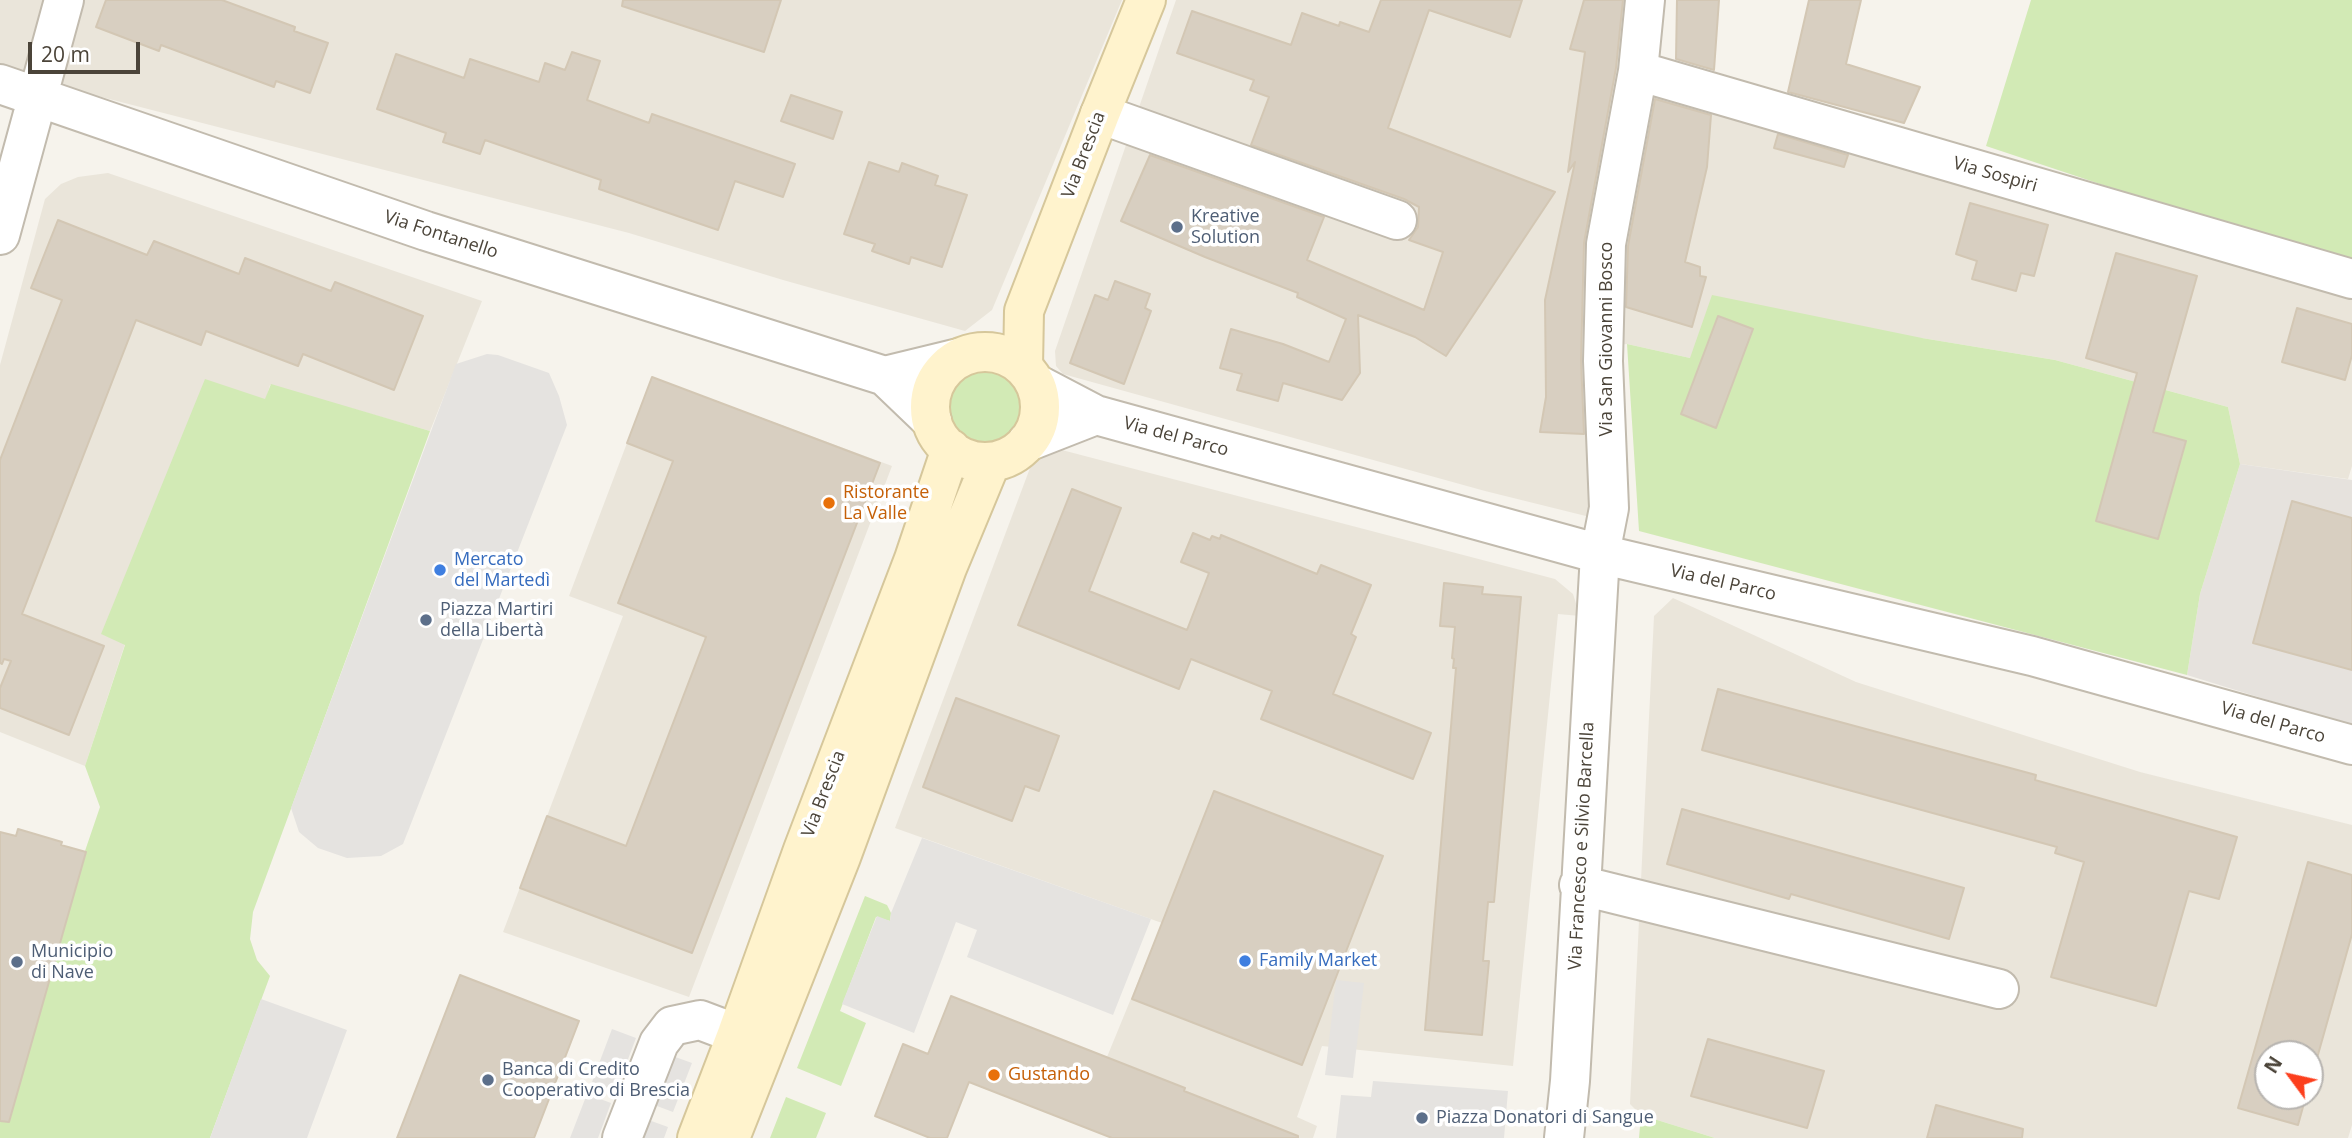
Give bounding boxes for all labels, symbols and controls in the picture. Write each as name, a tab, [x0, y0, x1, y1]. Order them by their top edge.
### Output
scale bar	[32, 28, 144, 72]
text: 20 m	[41, 40, 90, 68]
street label: Via Brescia	[1058, 109, 1110, 201]
street label: Via Sospiri	[1950, 153, 2040, 197]
street label: Via Fontanello	[381, 206, 501, 264]
place label: Kreative Solution	[1191, 206, 1260, 248]
marker: Kreative Solution	[1169, 219, 1185, 235]
street label: Via San Giovanni Bosco	[1596, 242, 1618, 436]
street label: Via del Parco	[1121, 413, 1231, 461]
place label: Ristorante La Valle	[843, 482, 929, 524]
marker: Ristorante La Valle	[821, 495, 837, 511]
place label: Mercato del Martedì	[454, 549, 550, 592]
street label: Via del Parco	[1668, 560, 1778, 606]
marker: Mercato del Martedì	[432, 562, 448, 578]
place label: Piazza Martiri della Libertà	[440, 599, 553, 642]
marker: Piazza Martiri della Libertà	[418, 612, 434, 628]
street label: Via del Parco	[2218, 698, 2328, 748]
street label: Via Francesco e Silvio Barcella	[1565, 721, 1599, 971]
street label: Via Brescia	[798, 748, 850, 840]
place label: Municipio di Nave	[31, 941, 113, 984]
place label: Family Market	[1259, 950, 1377, 972]
marker: Family Market	[1237, 953, 1253, 969]
marker: Municipio di Nave	[9, 954, 25, 970]
north arrow	[2254, 1040, 2324, 1110]
text: N	[2258, 1051, 2288, 1078]
place label: Banca di Credito Cooperativo di Brescia	[502, 1059, 690, 1102]
place label: Gustando	[1008, 1064, 1090, 1086]
marker: Gustando	[986, 1067, 1002, 1083]
marker: Banca di Credito Cooperativo di Brescia	[480, 1072, 496, 1088]
place label: Piazza Donatori di Sangue	[1436, 1107, 1654, 1129]
marker: Piazza Donatori di Sangue	[1414, 1110, 1430, 1126]

